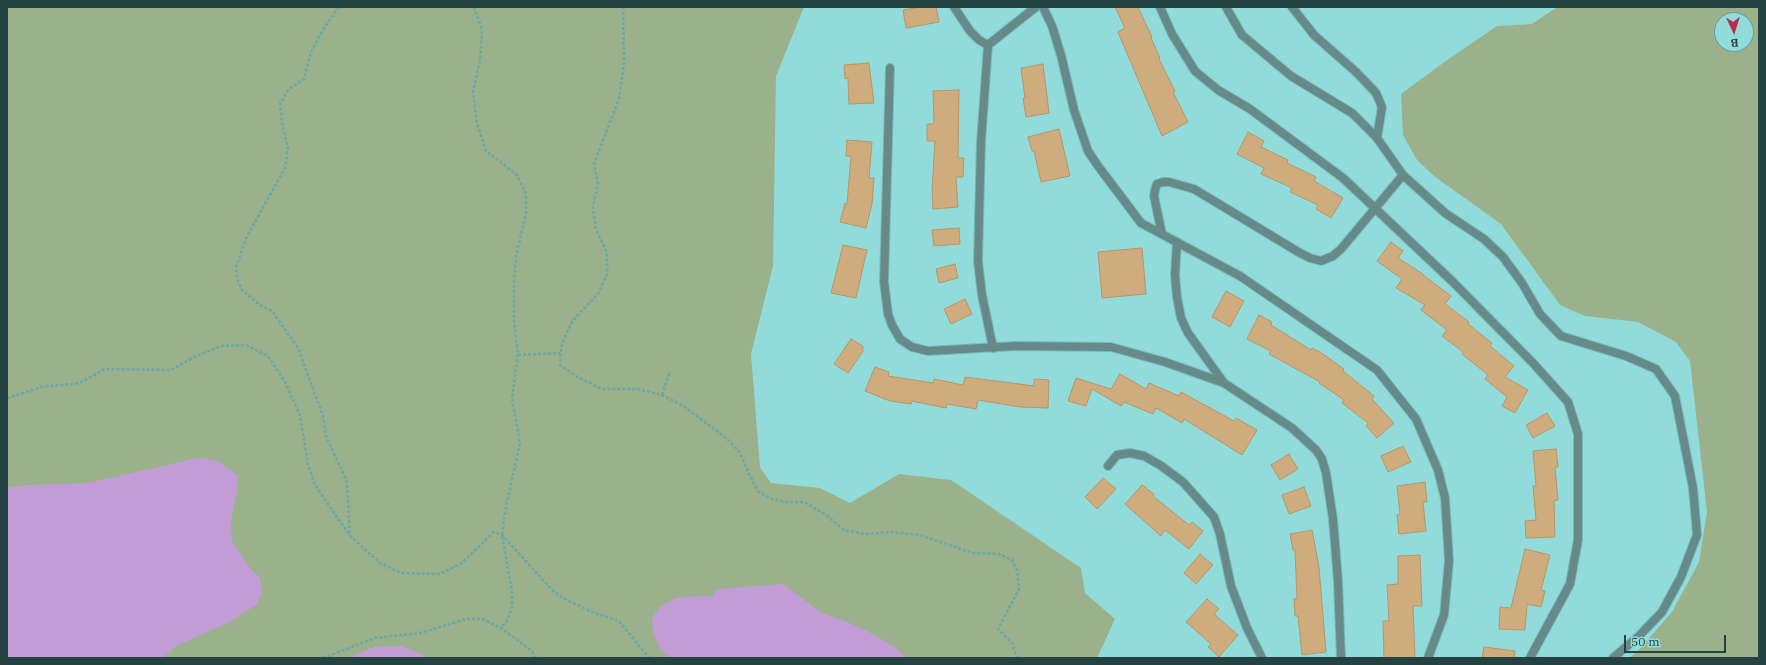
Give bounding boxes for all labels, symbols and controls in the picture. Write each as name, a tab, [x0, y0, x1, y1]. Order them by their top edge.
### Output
north arrow	[1714, 12, 1754, 52]
text: B	[1730, 36, 1739, 50]
scale bar	[1626, 627, 1728, 653]
text: 50 m	[1631, 634, 1660, 649]

